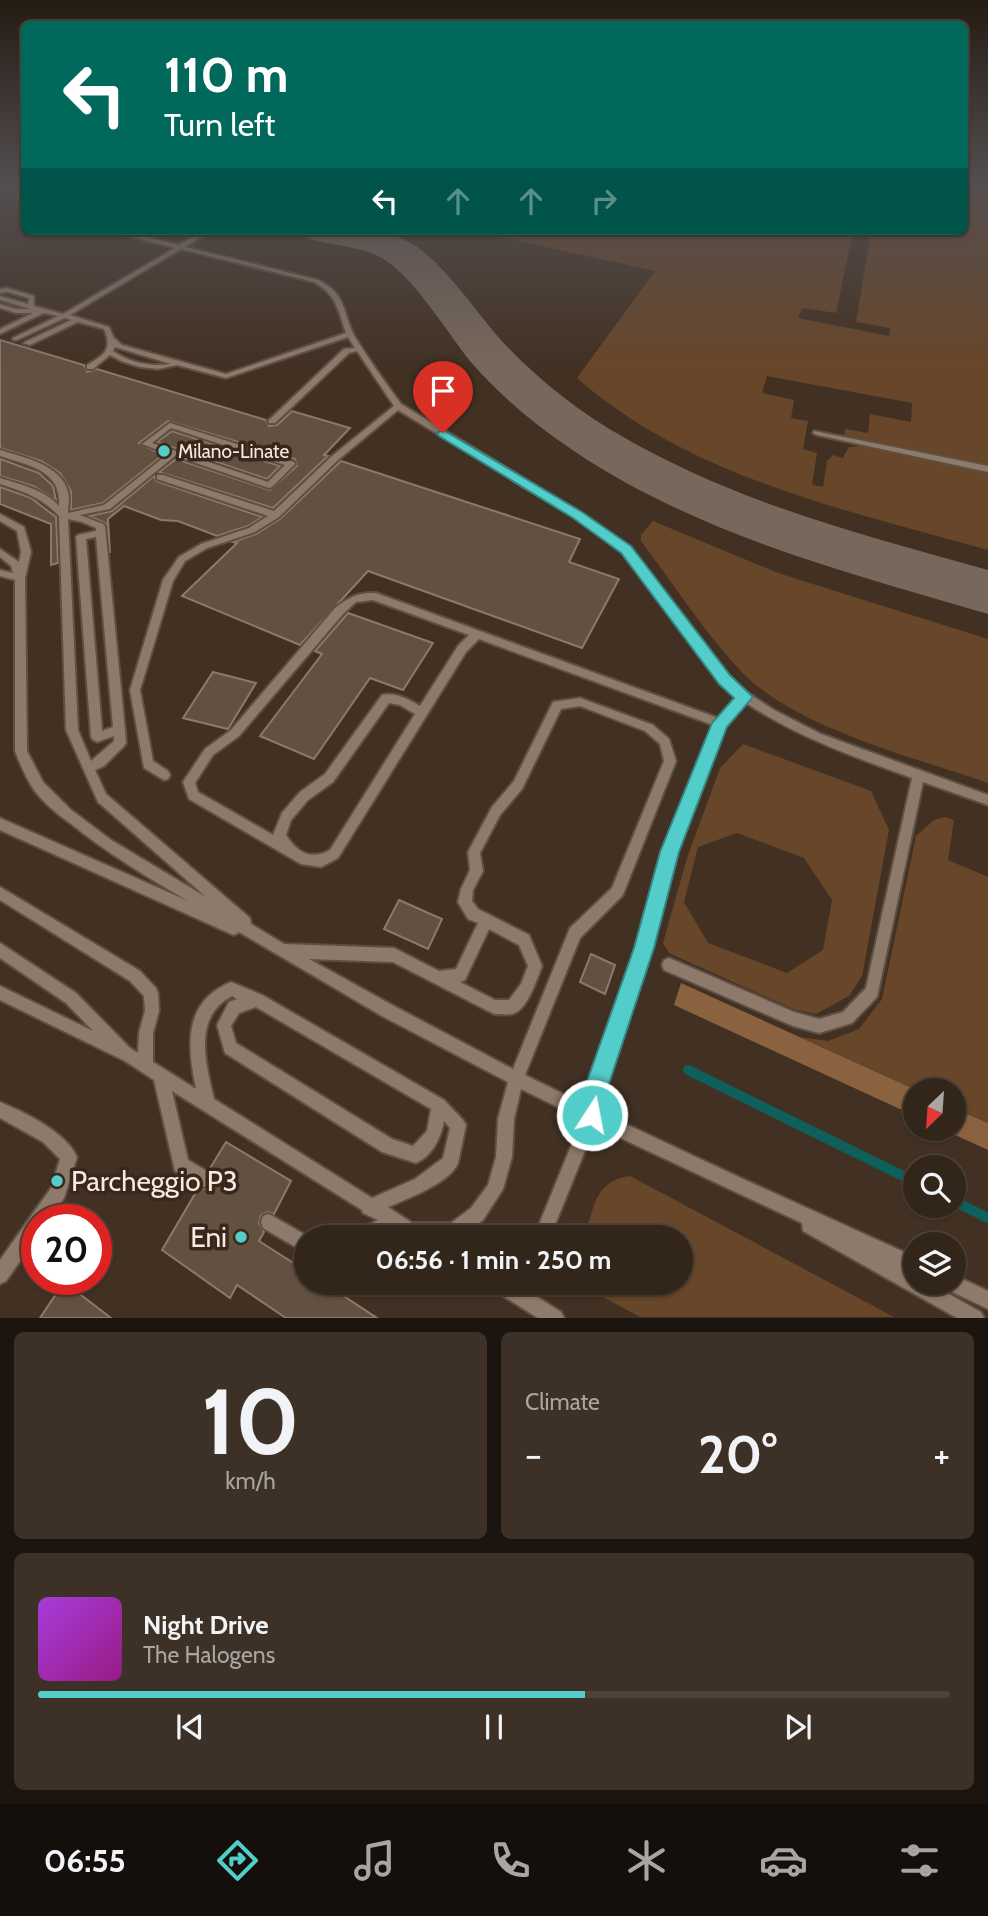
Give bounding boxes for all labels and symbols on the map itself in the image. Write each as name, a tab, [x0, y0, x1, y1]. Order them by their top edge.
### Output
pin	[413, 361, 473, 433]
place label: Milano-Linate	[178, 440, 289, 463]
marker: Milano-Linate	[156, 443, 172, 459]
position arrow	[555, 1078, 629, 1152]
north arrow	[903, 1078, 966, 1141]
place label: Parcheggio P3	[71, 1164, 238, 1198]
marker: Parcheggio P3	[49, 1173, 65, 1189]
speed limit sign: 20	[21, 1204, 112, 1295]
place label: Eni	[190, 1220, 227, 1254]
marker: Eni	[233, 1229, 249, 1245]

